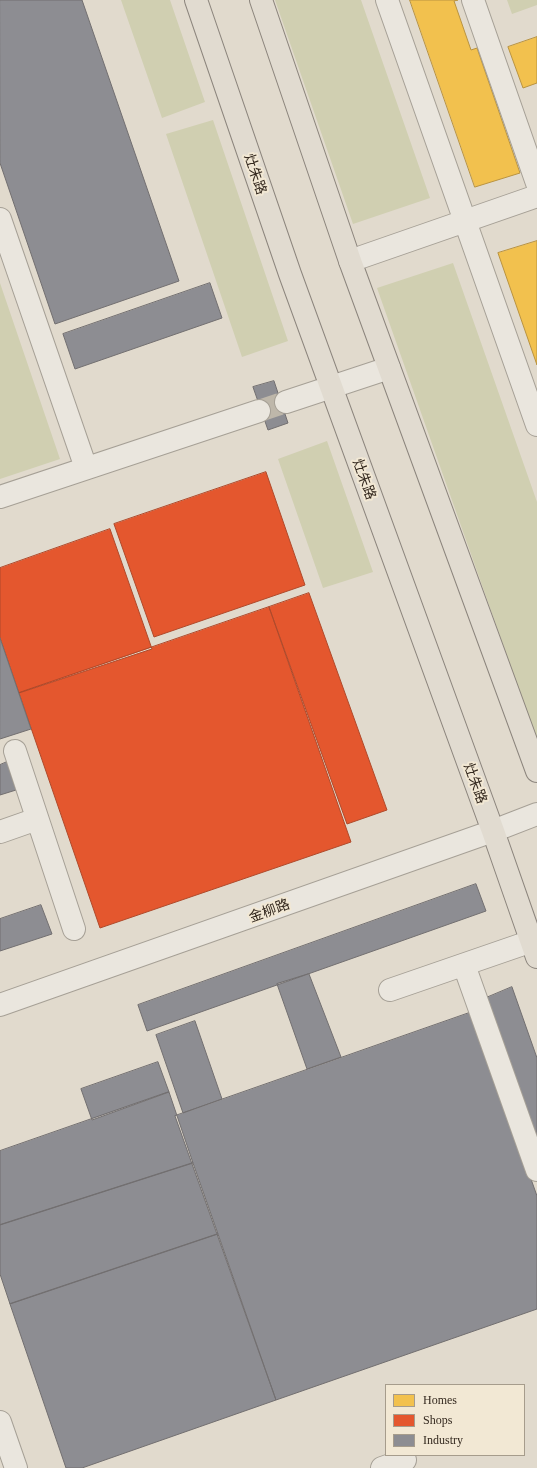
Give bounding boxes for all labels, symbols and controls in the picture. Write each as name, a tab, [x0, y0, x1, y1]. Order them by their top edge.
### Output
street label: 灶朱路	[241, 151, 271, 197]
street label: 灶朱路	[350, 456, 380, 502]
street label: 灶朱路	[461, 760, 491, 806]
street label: 金柳路	[246, 895, 292, 925]
legend	[385, 1384, 525, 1456]
text: Homes	[423, 1393, 457, 1407]
text: Shops	[423, 1413, 452, 1427]
text: Industry	[423, 1433, 463, 1447]

